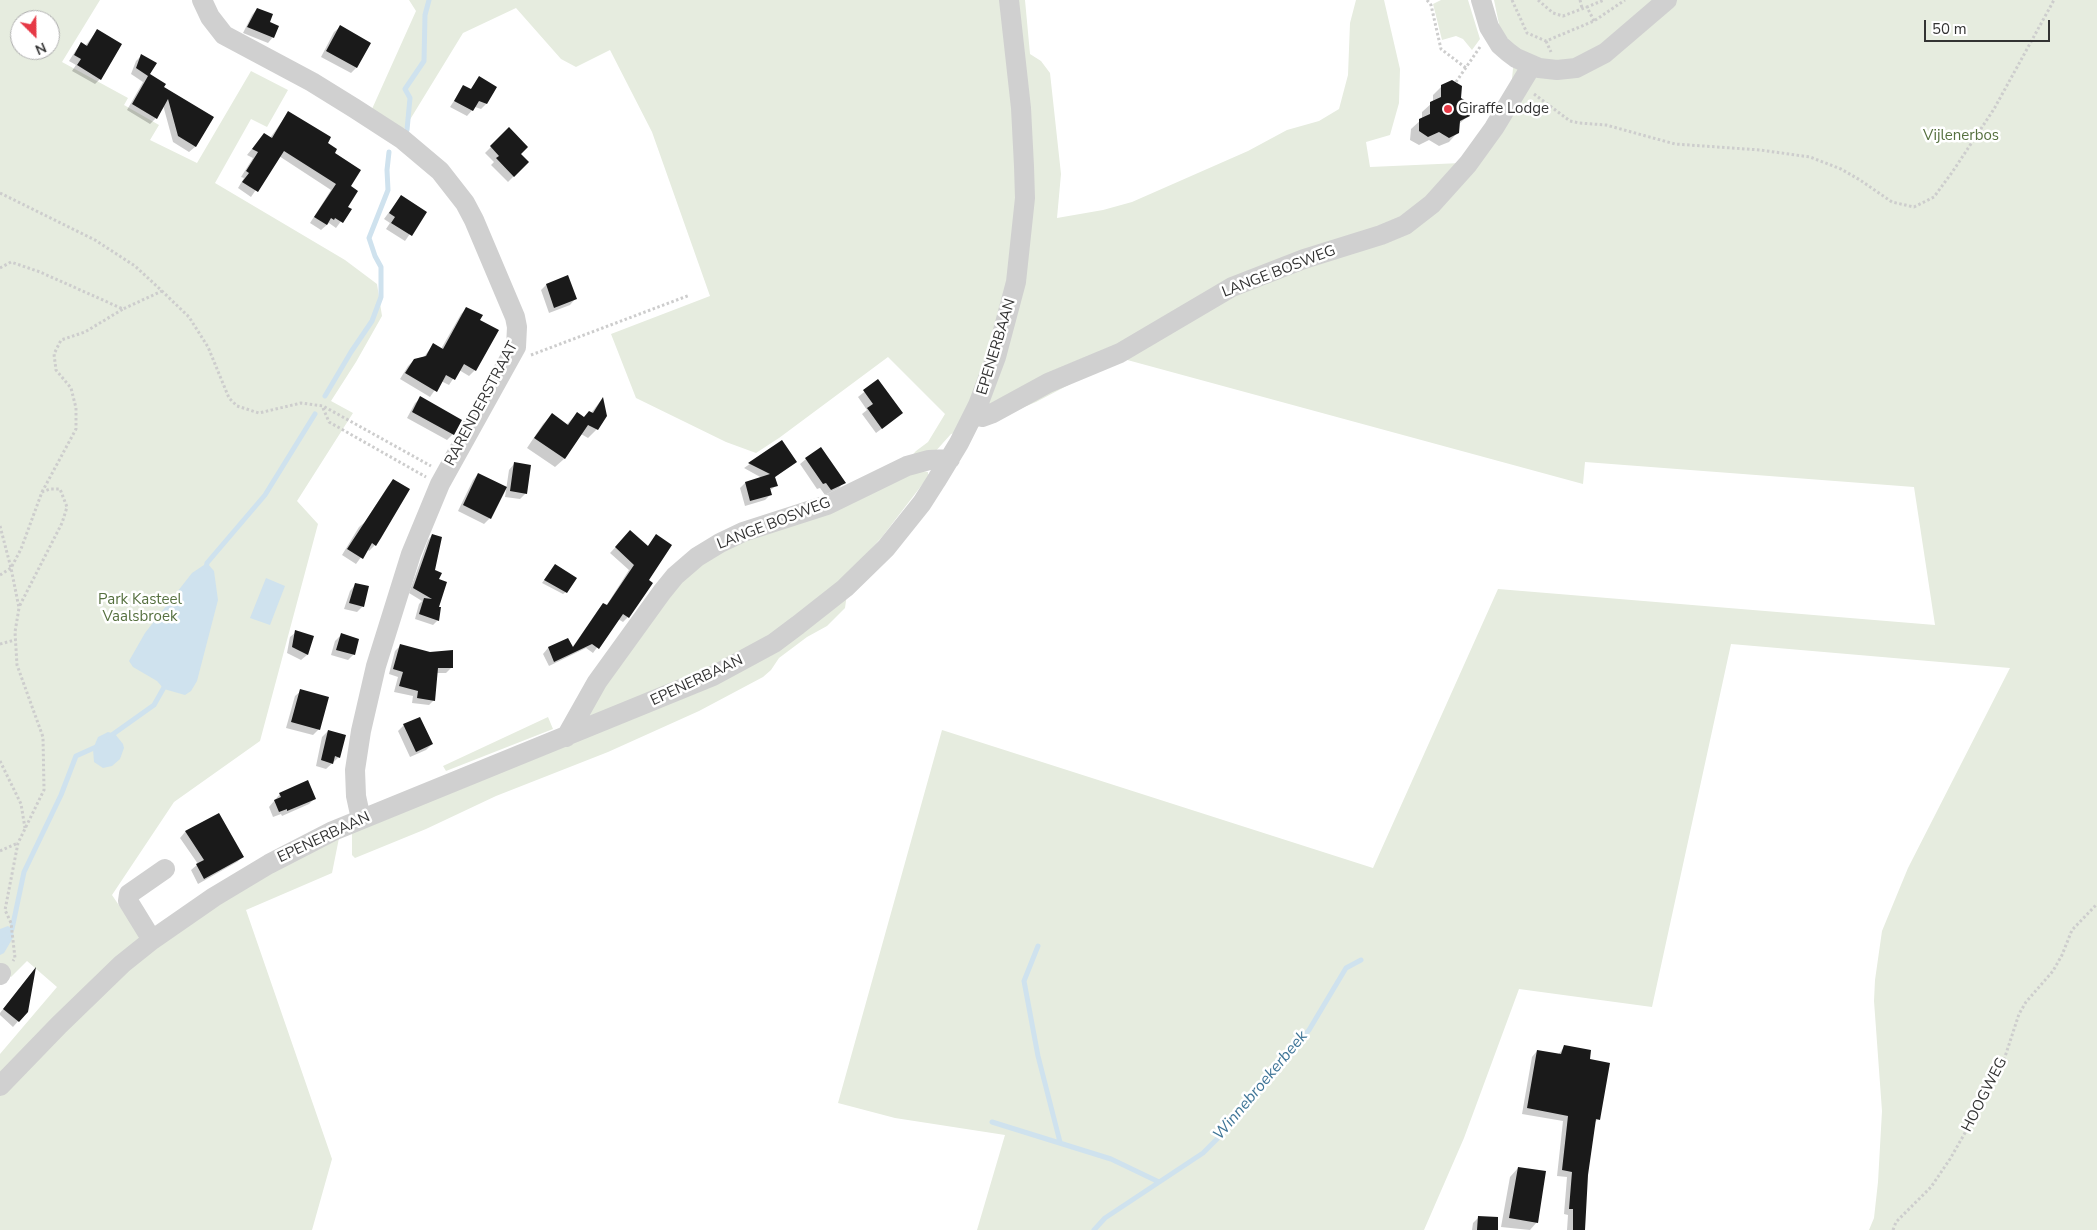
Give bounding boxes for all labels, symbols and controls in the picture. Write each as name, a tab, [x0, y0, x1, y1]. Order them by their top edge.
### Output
north arrow	[10, 10, 60, 60]
scale bar	[1927, 10, 2053, 42]
text: 50 m	[1932, 19, 1967, 39]
text: N	[32, 38, 49, 59]
place label: Giraffe Lodge	[1458, 100, 1549, 118]
marker: Giraffe Lodge	[1442, 103, 1454, 115]
park label: Vijlenerbos	[1923, 127, 1999, 145]
street label: LANGE BOSWEG	[1220, 242, 1338, 302]
street label: EPENERBAAN	[974, 297, 1020, 397]
street label: RARENDERSTRAAT	[442, 339, 522, 469]
street label: LANGE BOSWEG	[715, 494, 833, 554]
park label: Park Kasteel Vaalsbroek	[98, 591, 182, 626]
street label: EPENERBAAN	[648, 652, 746, 710]
street label: EPENERBAAN	[275, 809, 373, 867]
water label: Winnebroekerbeek	[1210, 1027, 1312, 1145]
street label: HOOGWEG	[1959, 1055, 2011, 1135]

